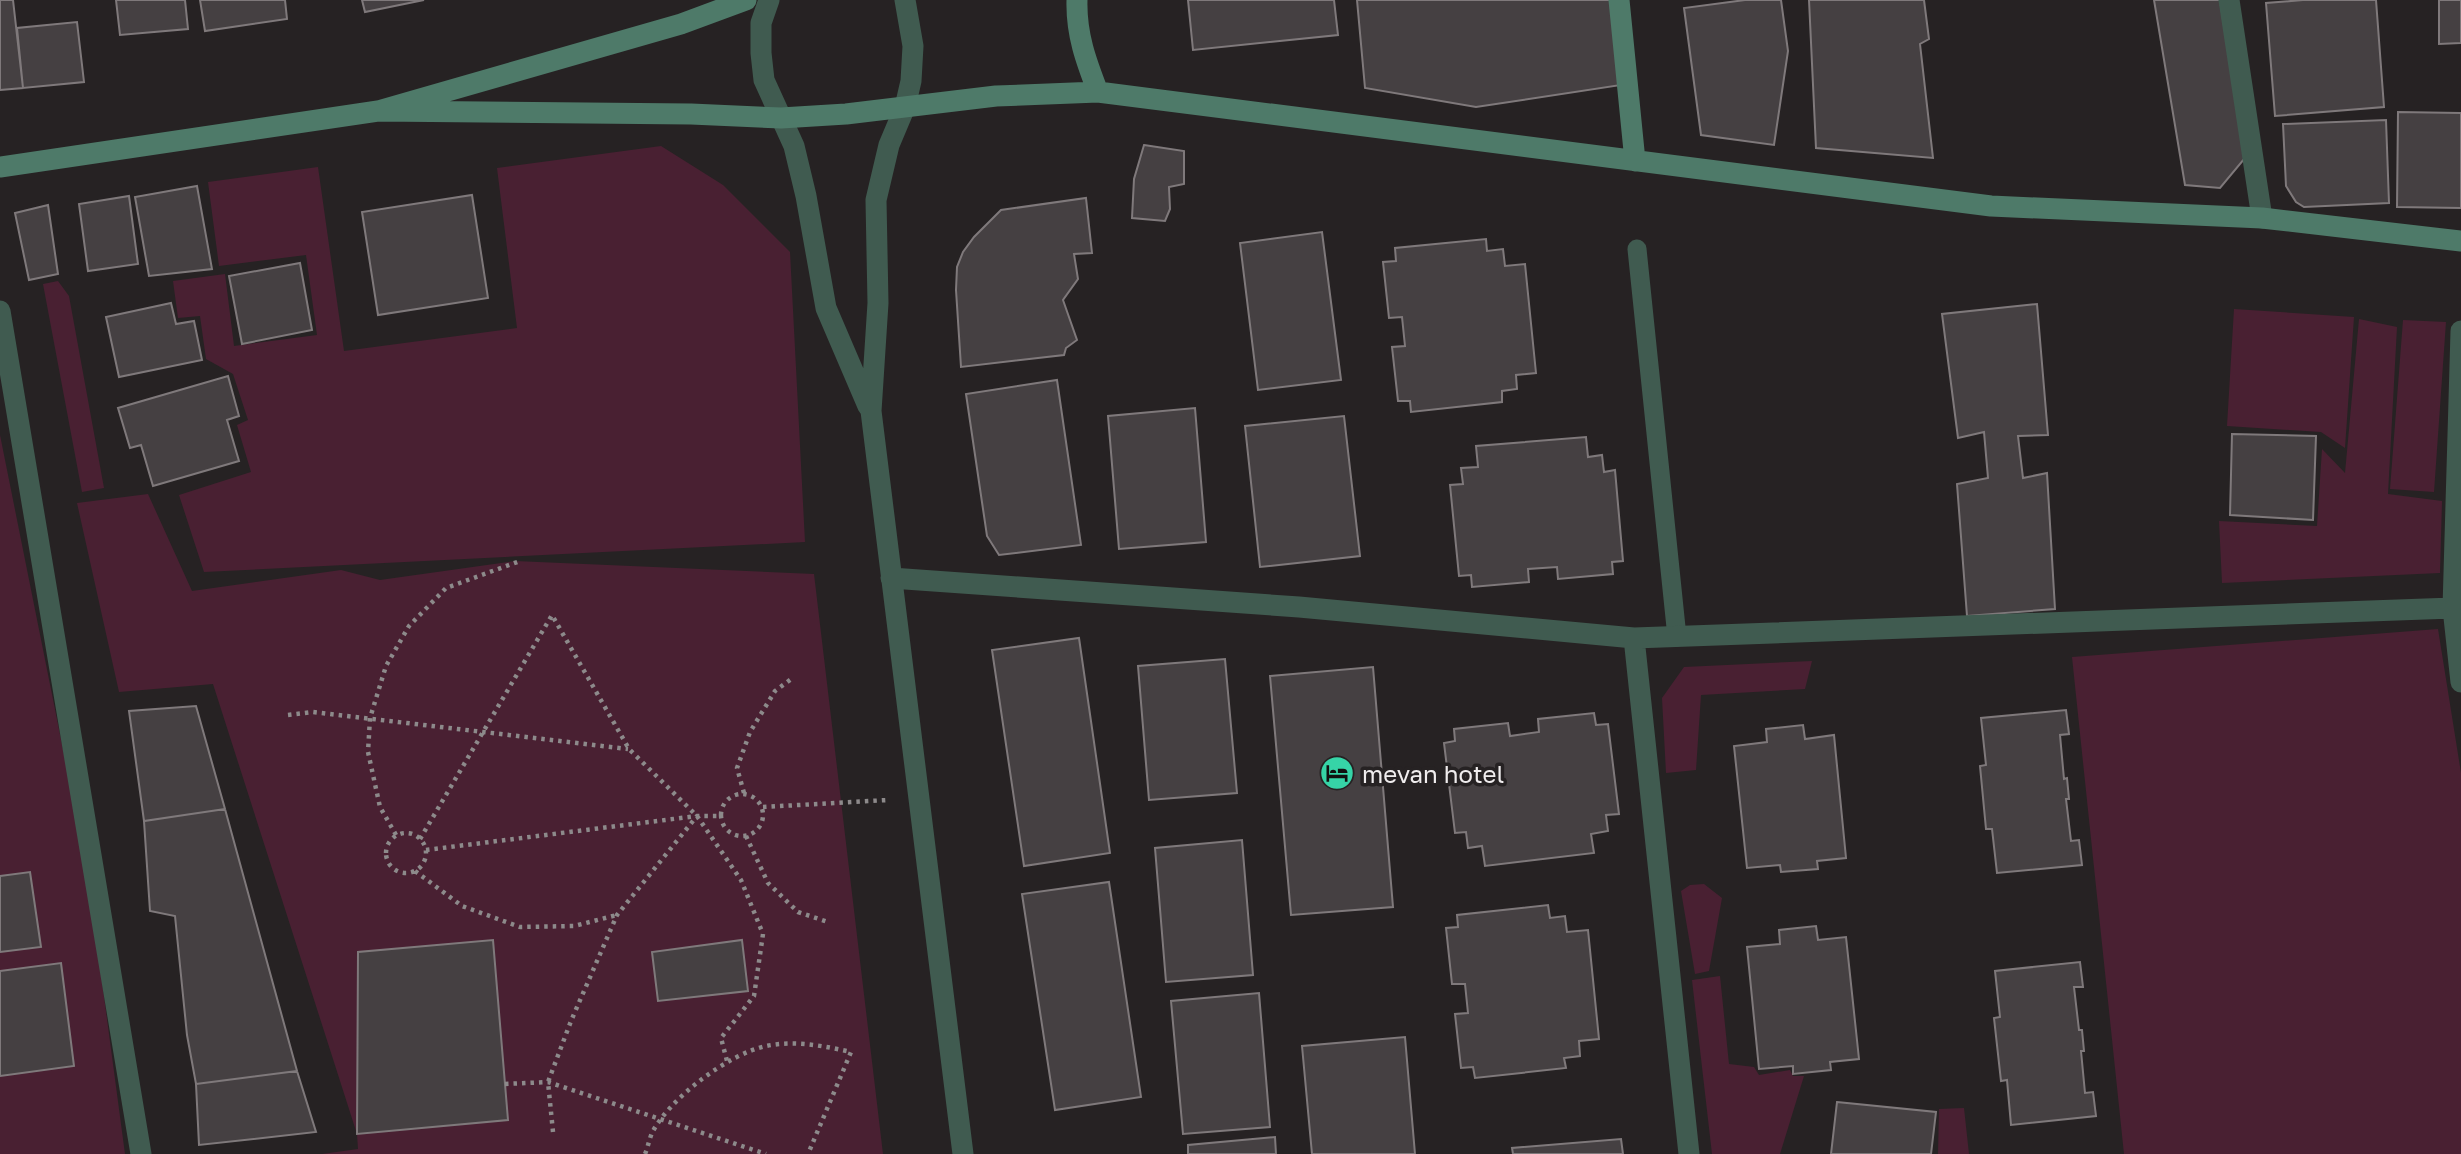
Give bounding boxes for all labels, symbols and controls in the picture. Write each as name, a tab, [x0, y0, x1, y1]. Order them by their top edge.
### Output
hotel icon: mevan hotel	[1318, 754, 1356, 792]
place label: mevan hotel	[1362, 759, 1504, 788]

